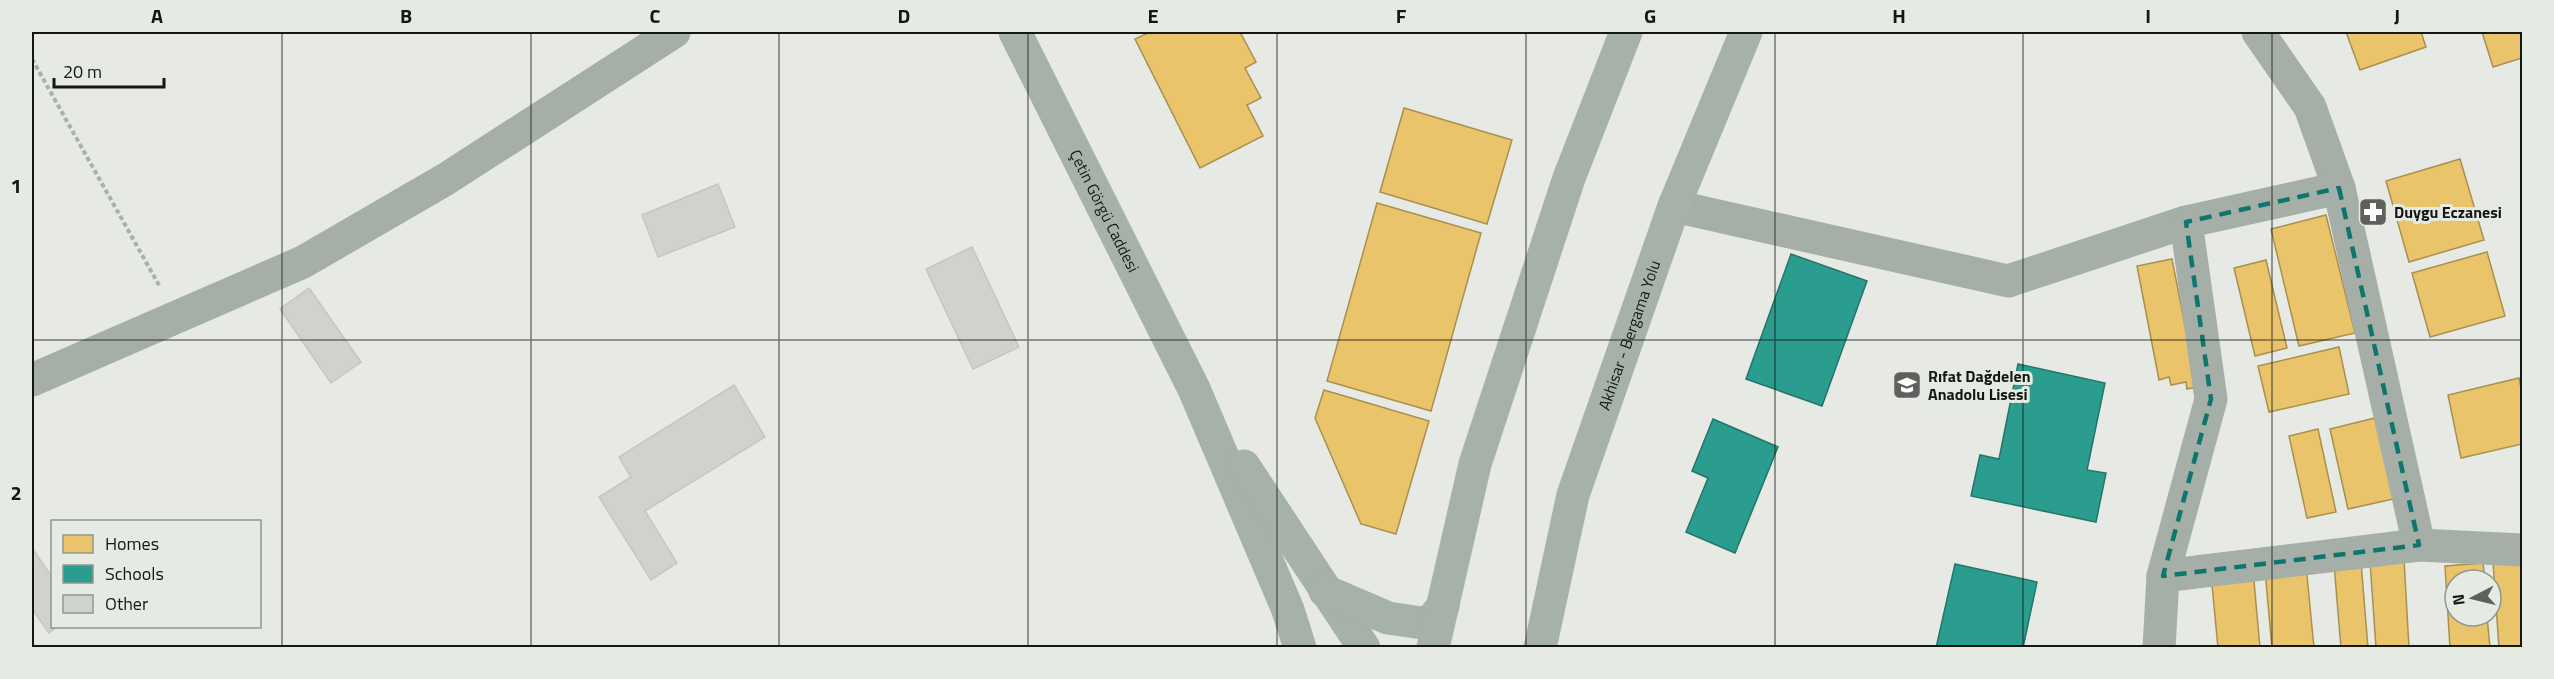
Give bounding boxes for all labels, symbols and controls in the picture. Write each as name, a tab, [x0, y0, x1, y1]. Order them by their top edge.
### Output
text: A	[151, 0, 163, 31]
text: B	[400, 0, 412, 31]
text: C	[650, 0, 661, 31]
text: D	[898, 0, 910, 31]
text: E	[1147, 0, 1159, 31]
text: F	[1396, 0, 1407, 31]
text: G	[1644, 0, 1656, 31]
text: H	[1892, 0, 1906, 31]
text: I	[2145, 0, 2151, 31]
text: J	[2394, 0, 2400, 31]
scale bar	[54, 51, 164, 89]
text: 20 m	[63, 58, 102, 85]
street label: Çetin Görgü Caddesi	[1064, 145, 1146, 276]
text: 1	[10, 170, 22, 201]
pharmacy icon: Duygu Eczanesi	[2357, 196, 2389, 228]
place label: Duygu Eczanesi	[2394, 200, 2502, 224]
street label: Akhisar - Bergama Yolu	[1592, 257, 1666, 413]
place label: Rıfat Dağdelen Anadolu Lisesi	[1928, 364, 2030, 406]
school or university icon: Rıfat Dağdelen Anadolu Lisesi	[1891, 369, 1923, 401]
text: 2	[10, 477, 22, 508]
legend	[51, 520, 261, 628]
text: Homes	[105, 530, 159, 557]
text: Schools	[105, 560, 164, 587]
north arrow	[2443, 568, 2503, 628]
text: Other	[105, 590, 148, 617]
text: N	[2446, 593, 2471, 607]

